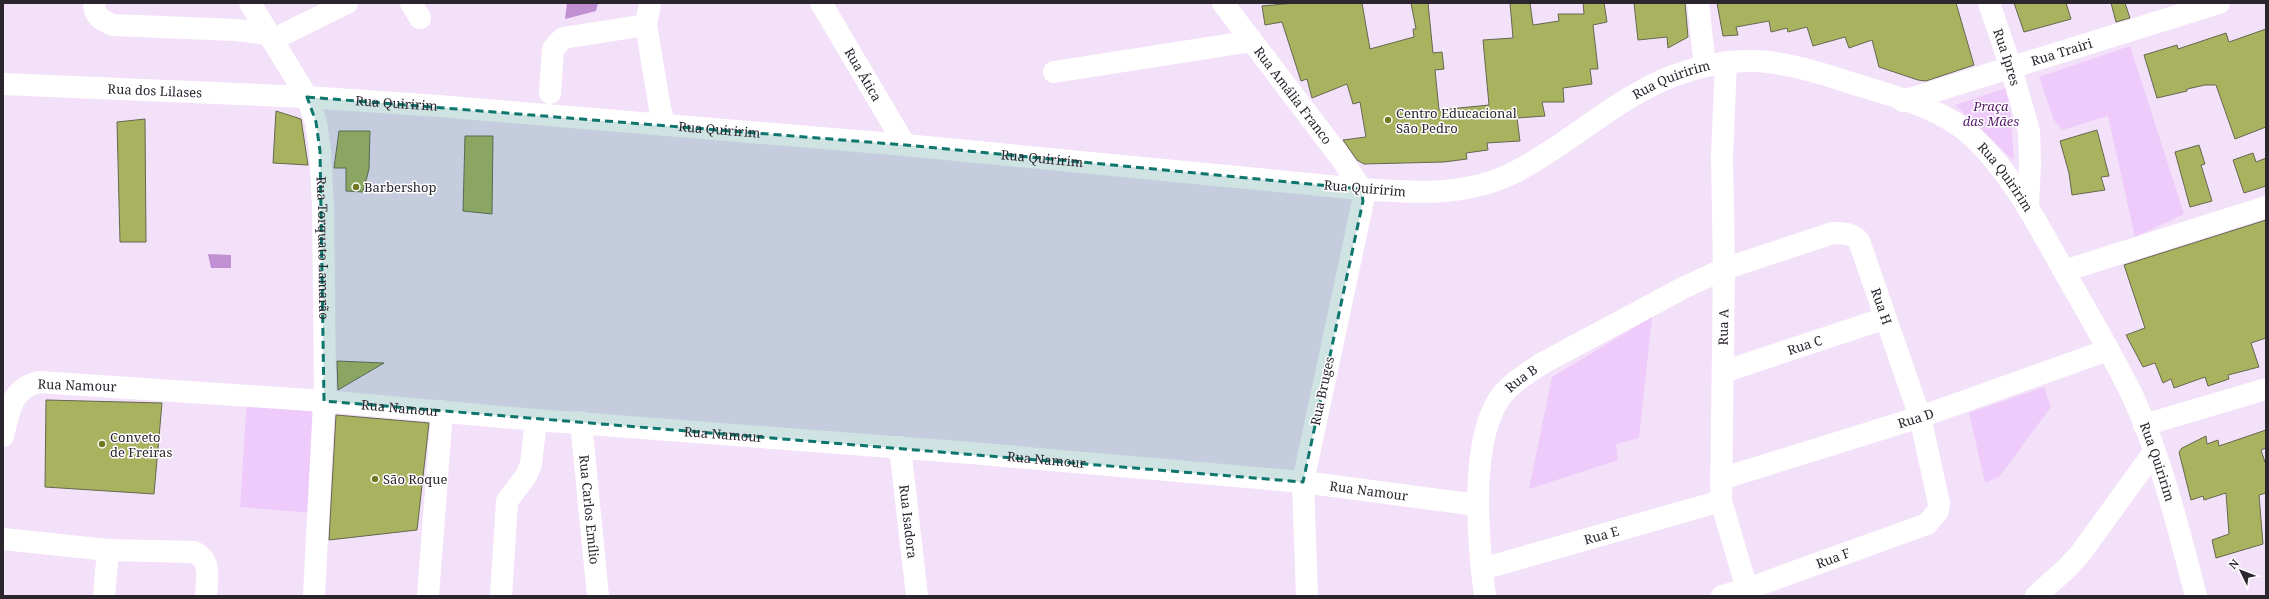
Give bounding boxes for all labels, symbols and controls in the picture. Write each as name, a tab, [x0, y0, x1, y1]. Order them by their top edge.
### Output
street label: Rua Ipres	[1989, 26, 2025, 88]
street label: Rua Trairi	[2029, 34, 2094, 70]
street label: Rua Amália Franco	[1250, 43, 1336, 148]
street label: Rua Ática	[840, 44, 886, 104]
street label: Rua Quiririm	[1629, 56, 1712, 103]
street label: Rua dos Lilases	[107, 79, 203, 102]
street label: Rua Quiririm	[355, 91, 438, 115]
park label: Praça das Mães	[1963, 97, 2019, 130]
place label: Centro Educacional São Pedro	[1396, 104, 1517, 137]
marker: Centro Educacional São Pedro	[1383, 115, 1393, 125]
street label: Rua Quiririm	[678, 117, 761, 142]
street label: Rua Quiririm	[1974, 138, 2037, 215]
street label: Rua Quiririm	[1000, 145, 1084, 171]
street label: Rua Quiririm	[1323, 175, 1407, 201]
street label: Rua Torquato Lamarão	[312, 176, 333, 320]
place label: Barbershop	[364, 178, 437, 196]
marker: Barbershop	[351, 182, 361, 192]
street label: Rua H	[1867, 286, 1896, 327]
street label: Rua A	[1714, 308, 1732, 345]
street label: Rua C	[1785, 331, 1824, 359]
street label: Rua Bruges	[1306, 355, 1338, 427]
street label: Rua B	[1501, 360, 1541, 396]
street label: Rua Namour	[37, 375, 117, 395]
street label: Rua Namour	[360, 395, 441, 420]
street label: Rua D	[1895, 404, 1936, 432]
street label: Rua Quiririm	[2136, 420, 2179, 503]
street label: Rua Namour	[683, 422, 764, 446]
place label: Conveto de Freiras	[110, 428, 172, 461]
marker: Conveto de Freiras	[97, 439, 107, 449]
street label: Rua Namour	[1006, 447, 1087, 472]
street label: Rua Carlos Emílio	[575, 454, 604, 565]
place label: São Roque	[383, 470, 448, 488]
marker: São Roque	[370, 474, 380, 484]
street label: Rua Namour	[1329, 477, 1409, 505]
street label: Rua Isadora	[895, 484, 922, 559]
street label: Rua E	[1582, 522, 1621, 549]
street label: Rua F	[1813, 543, 1853, 572]
north arrow	[2221, 551, 2261, 591]
text: N	[2225, 555, 2242, 572]

